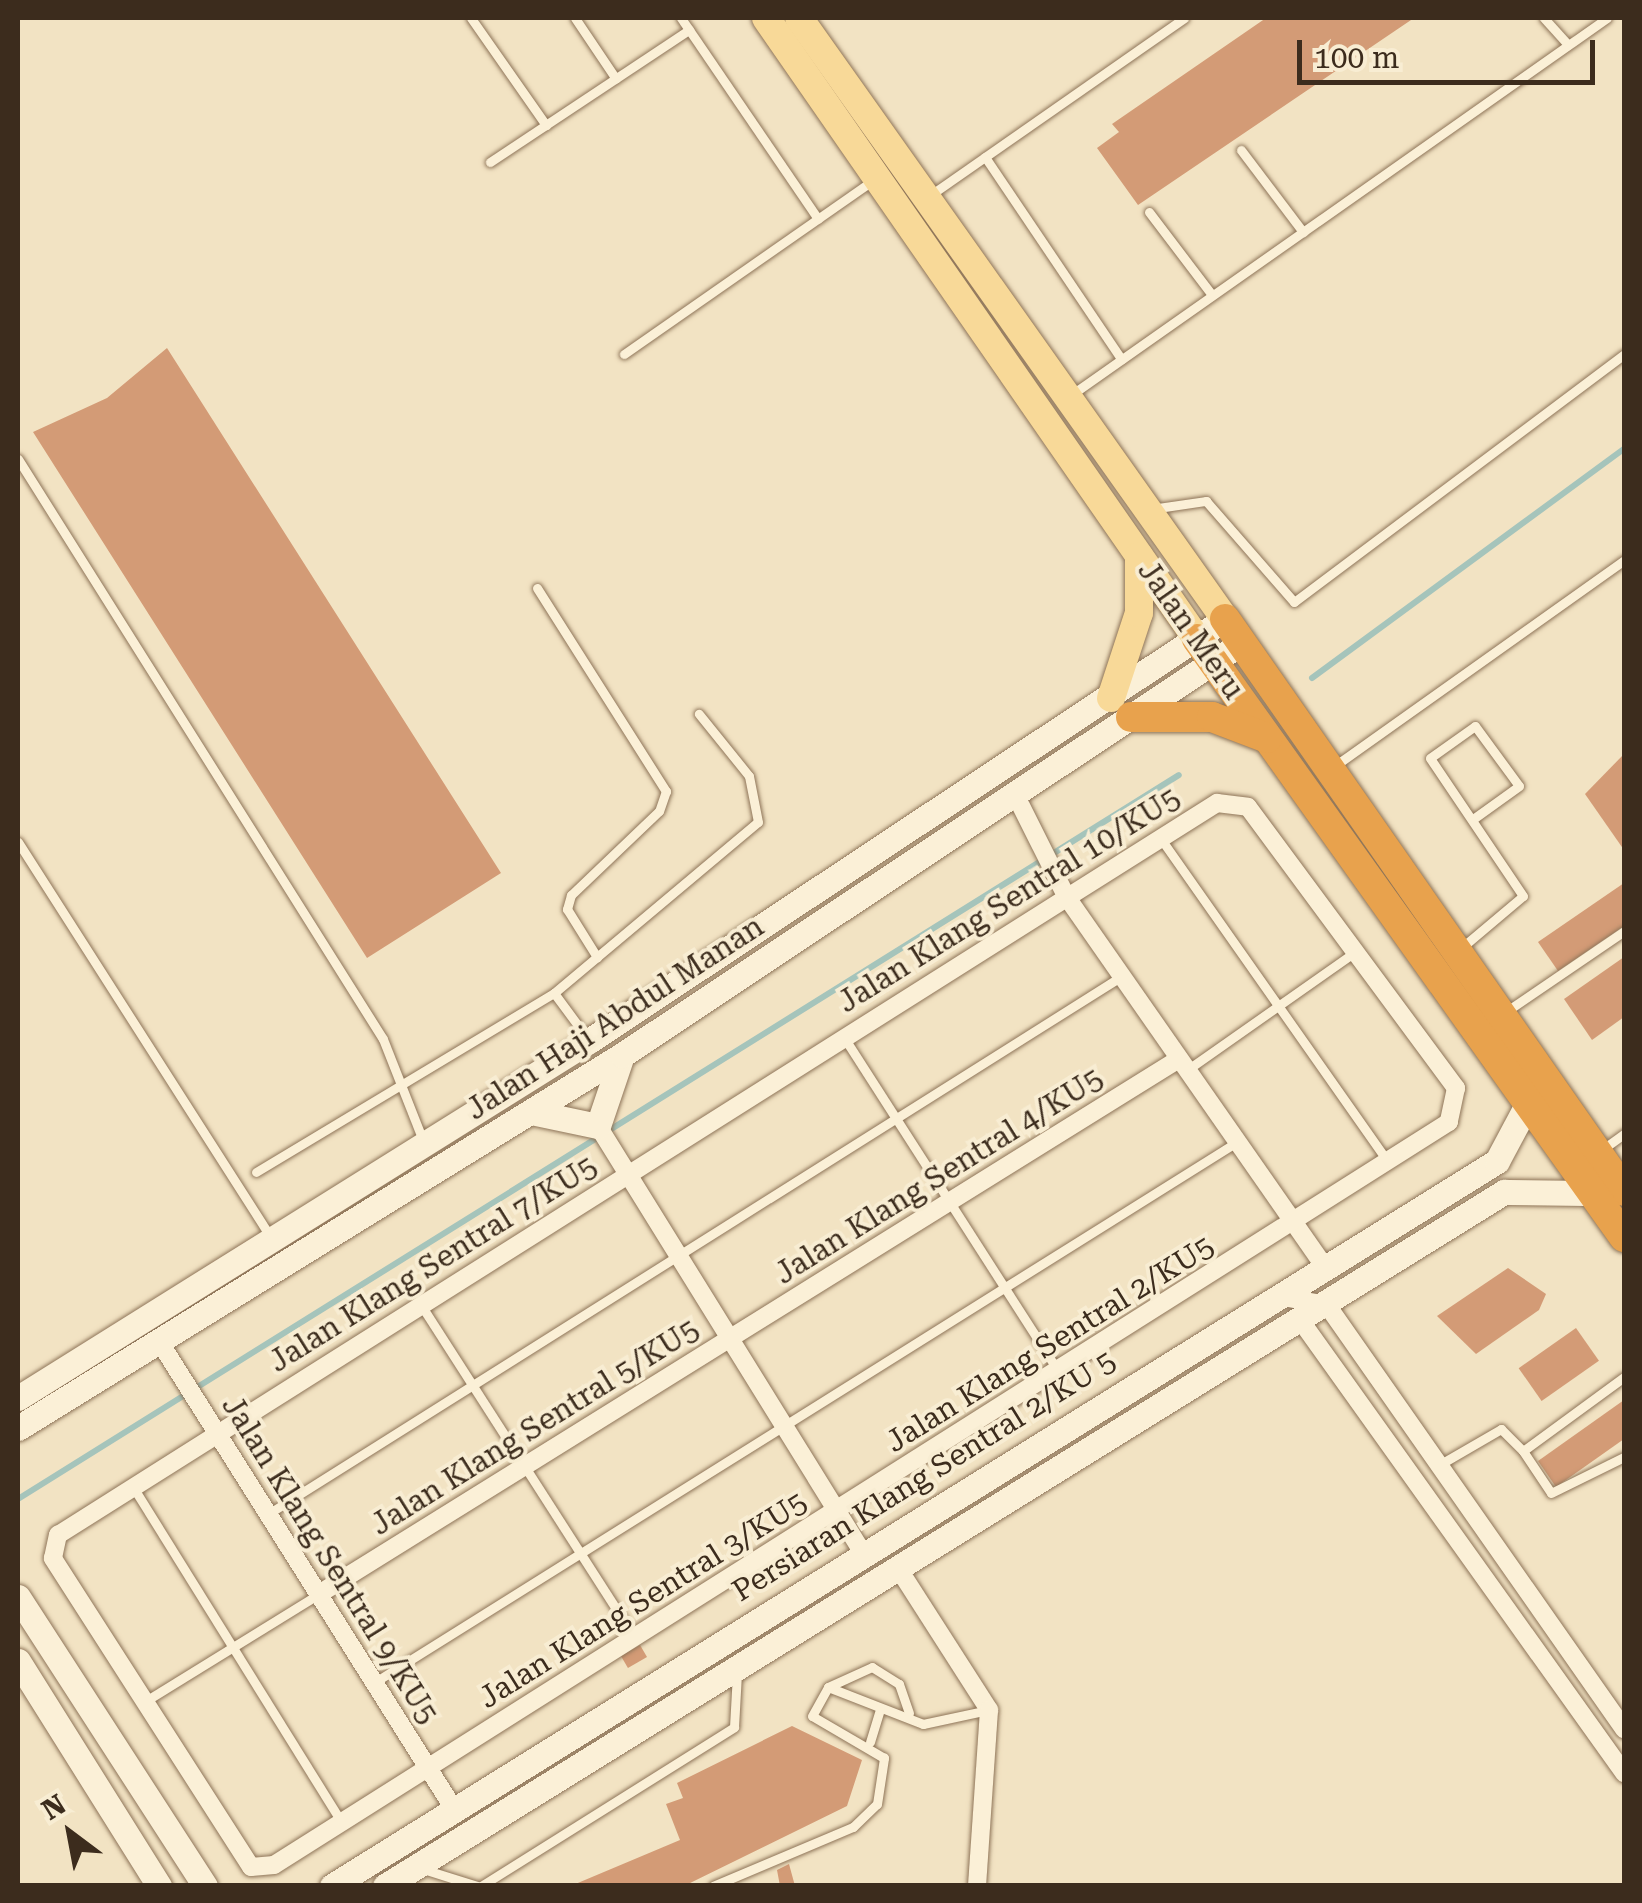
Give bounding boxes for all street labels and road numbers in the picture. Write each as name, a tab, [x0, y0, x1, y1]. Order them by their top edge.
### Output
street label: Jalan Meru	[1130, 554, 1252, 706]
street label: Jalan Klang Sentral 10/KU5	[831, 780, 1187, 1020]
street label: Jalan Haji Abdul Manan	[460, 908, 770, 1128]
street label: Jalan Klang Sentral 4/KU5	[768, 1060, 1110, 1292]
street label: Jalan Klang Sentral 7/KU5	[262, 1148, 604, 1380]
street label: Jalan Klang Sentral 2/KU5	[879, 1228, 1221, 1460]
street label: Jalan Klang Sentral 5/KU5	[364, 1311, 706, 1543]
street label: Persiaran Klang Sentral 2/KU 5	[726, 1343, 1122, 1609]
street label: Jalan Klang Sentral 9/KU5	[214, 1389, 446, 1731]
street label: Jalan Klang Sentral 3/KU5	[472, 1484, 814, 1716]

